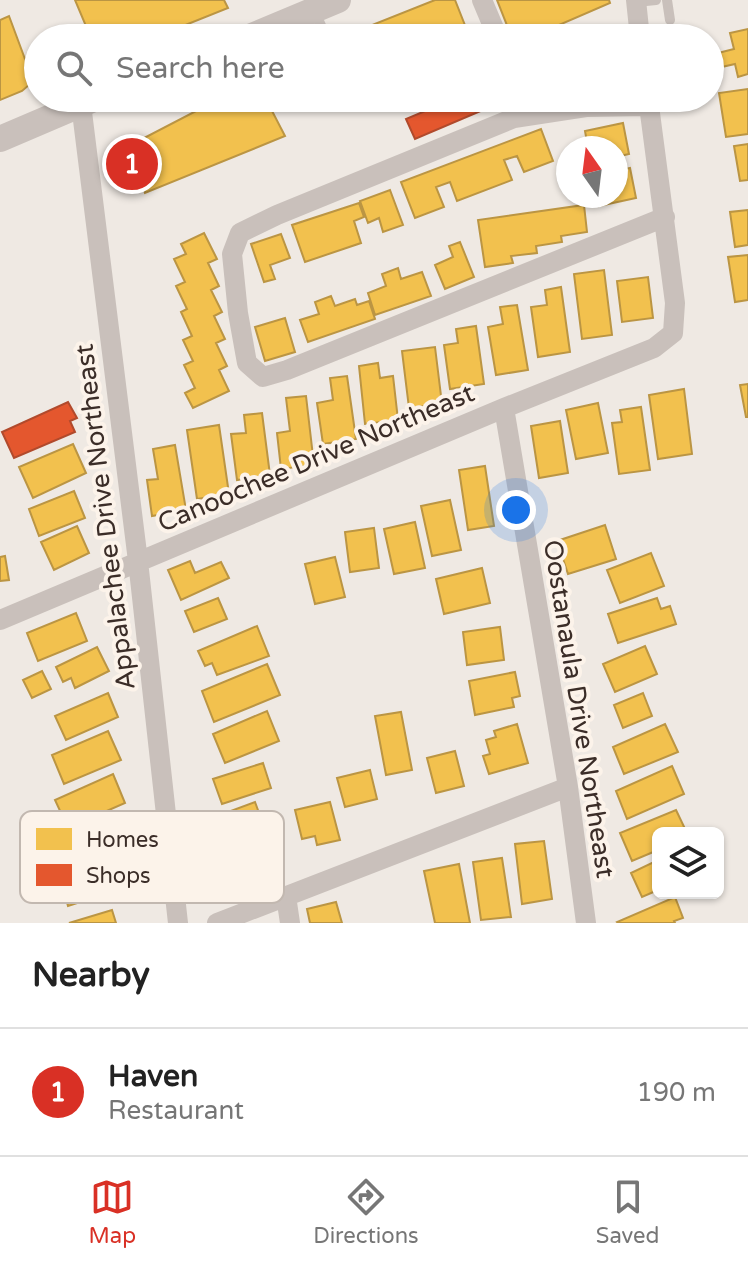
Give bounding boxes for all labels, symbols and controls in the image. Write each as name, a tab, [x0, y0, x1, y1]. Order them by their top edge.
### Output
search box	[24, 24, 724, 112]
icon: search	[52, 46, 96, 90]
text: Search here	[116, 50, 285, 87]
pin: 1	[106, 134, 158, 194]
north arrow	[556, 136, 628, 208]
street label: Appalachee Drive Northeast	[68, 342, 142, 692]
street label: Canoochee Drive Northeast	[153, 377, 479, 539]
your location	[496, 490, 536, 530]
street label: Oostanaula Drive Northeast	[537, 538, 621, 880]
legend	[20, 811, 284, 903]
text: Homes	[86, 827, 159, 853]
map controls	[652, 827, 724, 899]
button: layers	[652, 827, 724, 899]
text: Shops	[86, 863, 151, 889]
text: Nearby	[32, 955, 150, 996]
text: Haven	[108, 1058, 198, 1095]
text: 1	[50, 1077, 66, 1108]
text: 190 m	[636, 1077, 716, 1108]
text: Restaurant	[108, 1095, 244, 1126]
tab: Map	[89, 1175, 136, 1249]
tab: Directions	[313, 1175, 419, 1249]
tab: Saved	[596, 1175, 659, 1249]

